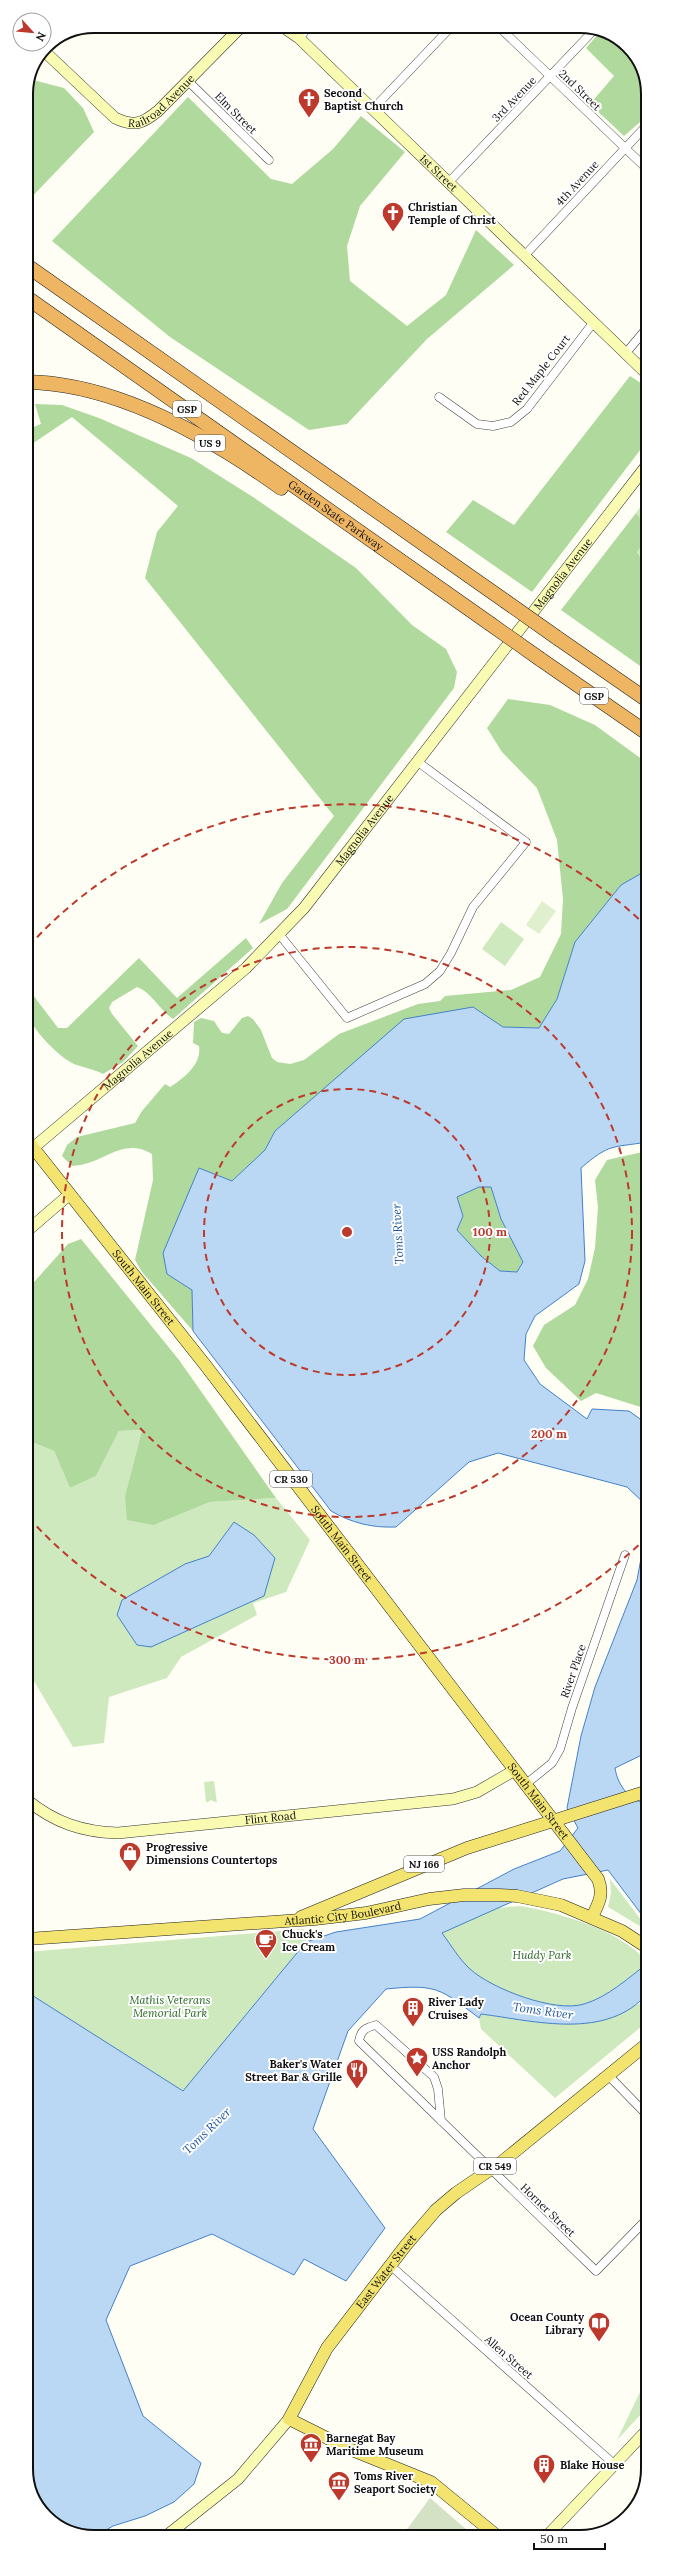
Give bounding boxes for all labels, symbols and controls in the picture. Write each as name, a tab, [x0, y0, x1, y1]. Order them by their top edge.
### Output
north arrow	[12, 12, 52, 52]
text: N	[33, 30, 49, 44]
street label: 2nd Street	[556, 66, 605, 114]
street label: Railroad Avenue	[127, 71, 197, 130]
street label: 3rd Avenue	[489, 73, 539, 125]
church icon: Second Baptist Church	[296, 86, 322, 119]
place label: Second Baptist Church	[324, 86, 404, 113]
street label: Elm Street	[212, 89, 260, 137]
street label: 1st Street	[417, 151, 461, 195]
street label: 4th Avenue	[552, 157, 602, 209]
church icon: Christian Temple of Christ	[380, 200, 406, 233]
place label: Christian Temple of Christ	[408, 200, 496, 227]
street label: Red Maple Court	[509, 331, 574, 408]
road number: GSP	[173, 401, 201, 417]
road number: US 9	[195, 435, 225, 451]
street label: Garden State Parkway	[286, 477, 386, 554]
street label: Magnolia Avenue	[531, 535, 595, 613]
road number: GSP	[580, 688, 608, 704]
street label: Magnolia Avenue	[332, 791, 397, 869]
street label: Magnolia Avenue	[100, 1026, 175, 1093]
water label: Toms River	[388, 1203, 407, 1265]
text: 100 m	[473, 1224, 507, 1239]
centre of rings	[340, 1225, 354, 1239]
street label: South Main Street	[109, 1247, 178, 1329]
text: 200 m	[531, 1426, 567, 1441]
road number: CR 530	[270, 1471, 312, 1487]
street label: South Main Street	[308, 1503, 376, 1585]
street label: River Place	[557, 1642, 589, 1700]
text: 300 m	[329, 1652, 365, 1667]
street label: South Main Street	[505, 1760, 573, 1843]
street label: Flint Road	[244, 1808, 297, 1827]
shop icon: Progressive Dimensions Countertops	[117, 1840, 143, 1873]
place label: Progressive Dimensions Countertops	[146, 1840, 277, 1867]
road number: NJ 166	[404, 1856, 444, 1872]
street label: Atlantic City Boulevard	[283, 1898, 403, 1928]
cafe icon: Chuck's Ice Cream	[253, 1927, 279, 1960]
place label: Chuck's Ice Cream	[282, 1927, 335, 1954]
park label: Huddy Park	[513, 1948, 572, 1962]
park label: Mathis Veterans Memorial Park	[130, 1993, 211, 2020]
building icon: River Lady Cruises	[400, 1995, 426, 2028]
place label: River Lady Cruises	[428, 1995, 485, 2022]
water label: Toms River	[512, 1999, 575, 2022]
place icon: USS Randolph Anchor	[404, 2045, 430, 2078]
place label: USS Randolph Anchor	[432, 2045, 506, 2072]
place label: Baker's Water Street Bar & Grille	[245, 2057, 343, 2084]
restaurant icon: Baker's Water Street Bar & Grille	[344, 2057, 370, 2090]
water label: Toms River	[180, 2104, 234, 2157]
road number: CR 549	[474, 2158, 516, 2174]
street label: Horner Street	[518, 2180, 579, 2240]
street label: East Water Street	[353, 2231, 420, 2311]
place label: Ocean County Library	[510, 2310, 585, 2337]
library icon: Ocean County Library	[586, 2310, 612, 2343]
street label: Allen Street	[481, 2332, 537, 2382]
museum icon: Barnegat Bay Maritime Museum	[298, 2431, 324, 2464]
place label: Barnegat Bay Maritime Museum	[326, 2431, 424, 2458]
building icon: Blake House	[531, 2452, 557, 2485]
place label: Blake House	[560, 2458, 624, 2472]
museum icon: Toms River Seaport Society	[326, 2469, 352, 2502]
place label: Toms River Seaport Society	[354, 2469, 437, 2496]
scale bar	[534, 2525, 605, 2551]
text: 50 m	[540, 2531, 568, 2546]

